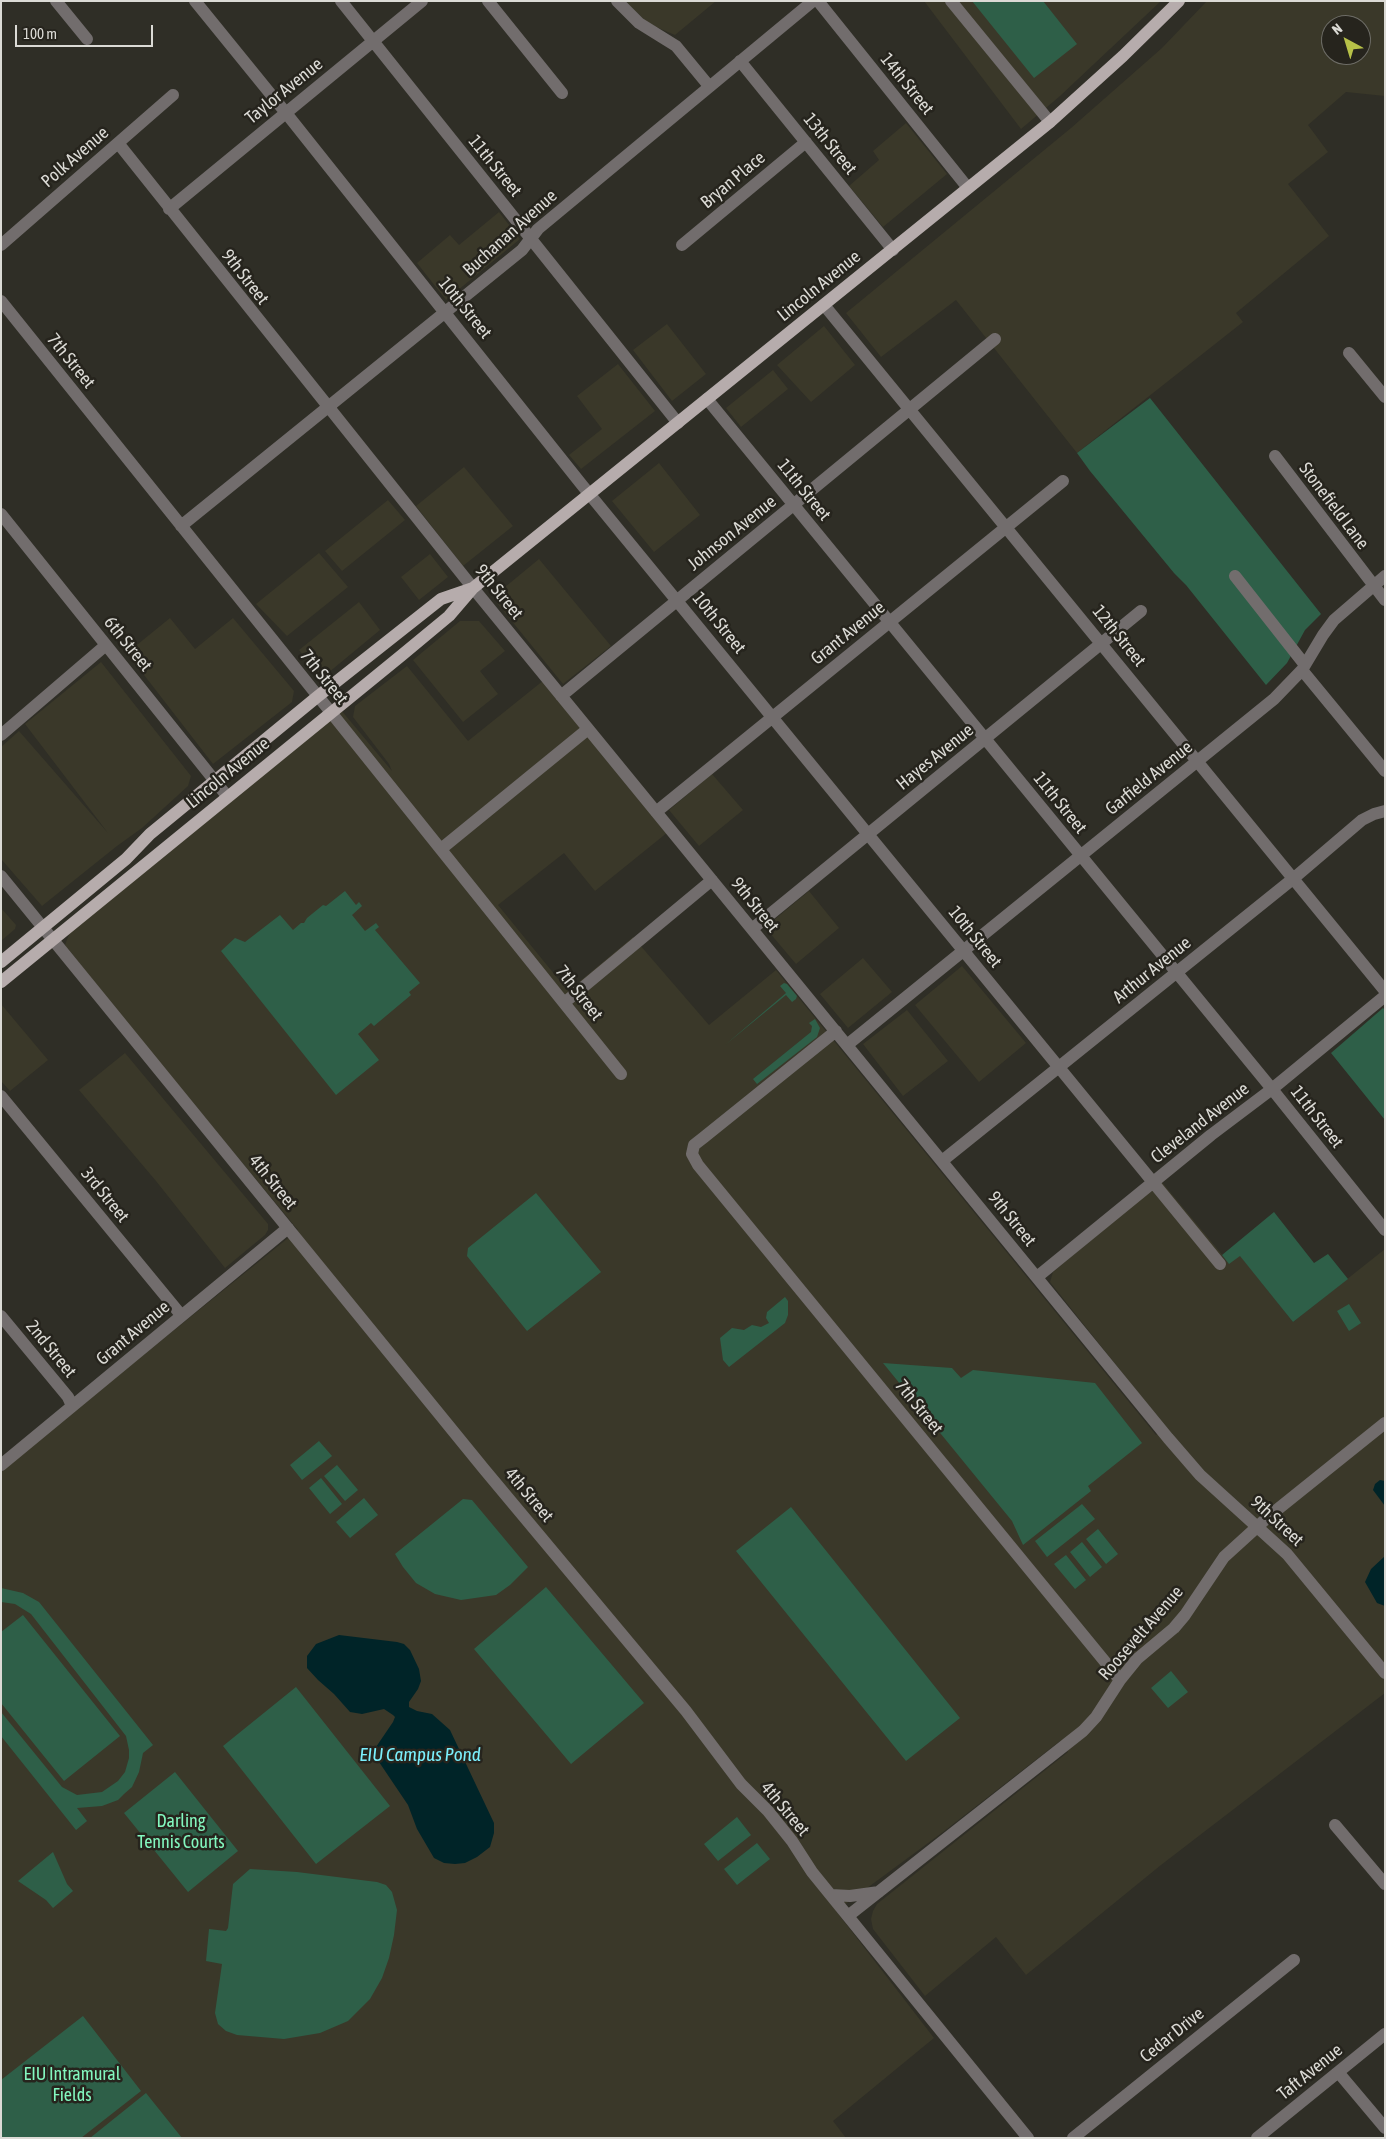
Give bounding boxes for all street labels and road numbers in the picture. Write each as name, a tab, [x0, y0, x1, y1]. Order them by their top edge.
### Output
street label: 14th Street	[876, 49, 938, 119]
street label: Taylor Avenue	[241, 53, 327, 129]
street label: 13th Street	[799, 109, 861, 179]
street label: Polk Avenue	[37, 122, 113, 192]
street label: 11th Street	[464, 131, 526, 201]
street label: Bryan Place	[696, 147, 770, 213]
street label: Buchanan Avenue	[459, 185, 561, 281]
street label: 9th Street	[217, 245, 273, 309]
street label: Lincoln Avenue	[773, 246, 865, 326]
street label: 10th Street	[434, 273, 496, 343]
street label: 7th Street	[42, 329, 100, 393]
street label: 11th Street	[773, 455, 835, 525]
street label: Stonefield Lane	[1294, 458, 1374, 554]
street label: Johnson Avenue	[683, 491, 781, 575]
street label: 9th Street	[470, 560, 528, 624]
street label: 10th Street	[688, 588, 750, 658]
street label: Grant Avenue	[807, 597, 889, 669]
street label: 12th Street	[1088, 601, 1150, 671]
street label: 6th Street	[99, 612, 157, 676]
street label: 7th Street	[295, 645, 353, 709]
street label: Hayes Avenue	[892, 719, 978, 795]
street label: Lincoln Avenue	[182, 733, 274, 813]
street label: Garfield Avenue	[1101, 736, 1197, 820]
street label: 11th Street	[1029, 768, 1091, 838]
street label: 9th Street	[726, 873, 784, 937]
street label: 10th Street	[944, 902, 1006, 972]
street label: Arthur Avenue	[1109, 932, 1195, 1008]
street label: 7th Street	[551, 961, 607, 1025]
street label: Cleveland Avenue	[1147, 1078, 1253, 1168]
street label: 11th Street	[1286, 1082, 1348, 1152]
street label: 4th Street	[244, 1150, 302, 1214]
street label: 3rd Street	[76, 1163, 134, 1227]
street label: 9th Street	[983, 1187, 1041, 1251]
street label: Grant Avenue	[92, 1296, 174, 1370]
street label: 2nd Street	[21, 1316, 81, 1382]
street label: 7th Street	[890, 1375, 948, 1439]
street label: 4th Street	[500, 1463, 558, 1527]
street label: 9th Street	[1246, 1491, 1308, 1551]
street label: Roosevelt Avenue	[1094, 1581, 1188, 1685]
street label: 4th Street	[756, 1777, 814, 1841]
street label: Cedar Drive	[1136, 2003, 1208, 2067]
street label: Taft Avenue	[1273, 2039, 1347, 2105]

